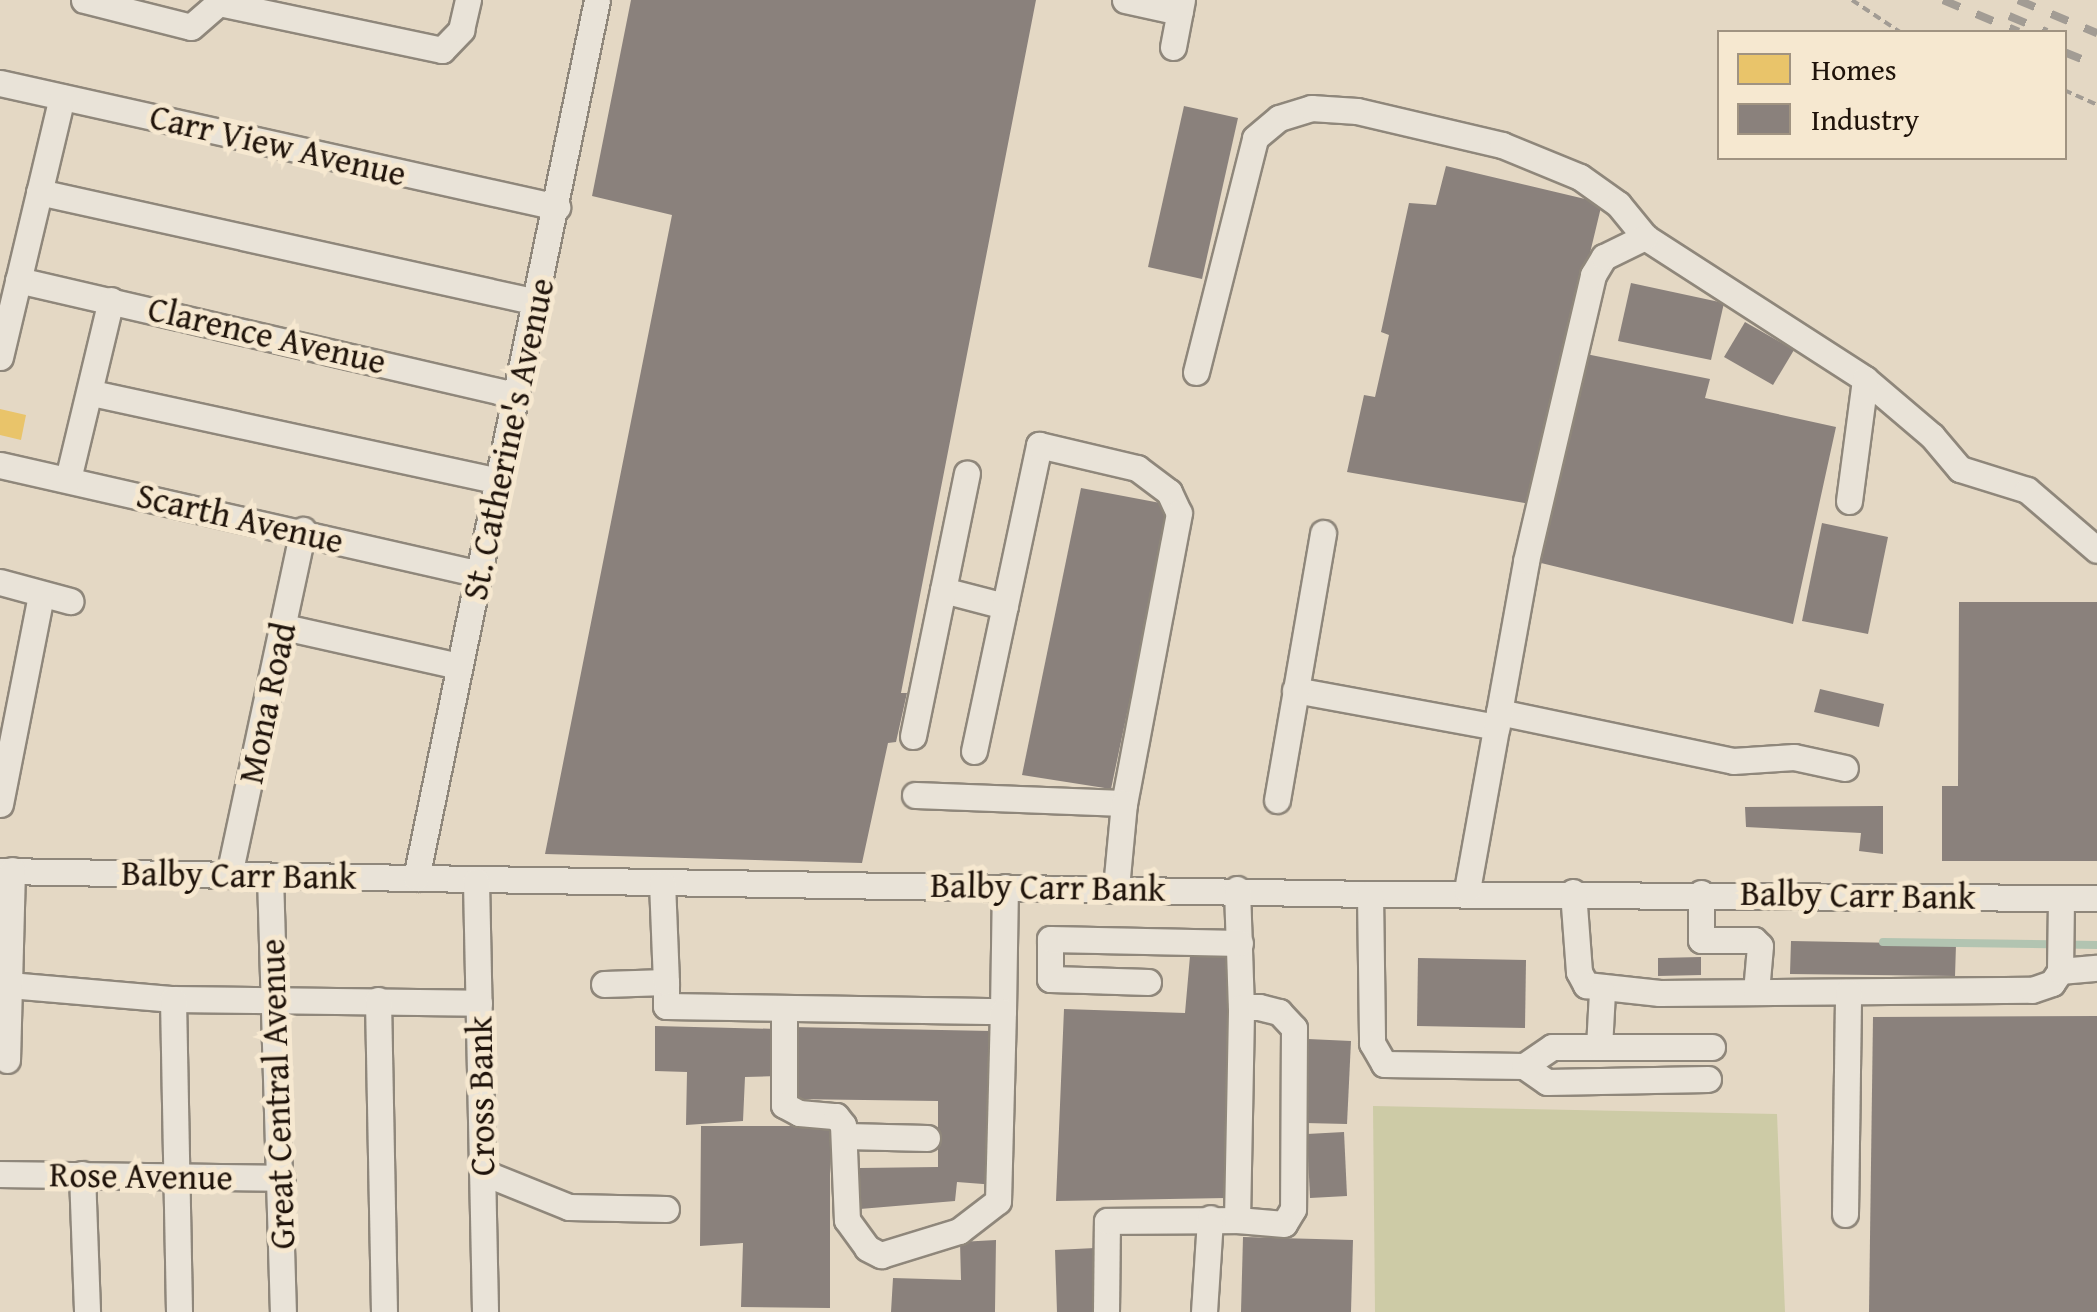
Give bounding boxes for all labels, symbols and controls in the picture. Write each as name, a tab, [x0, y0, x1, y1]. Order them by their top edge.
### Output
legend	[1717, 30, 2067, 160]
text: Homes	[1811, 47, 1897, 91]
street label: Carr View Avenue	[146, 95, 410, 195]
text: Industry	[1811, 97, 1919, 141]
street label: St. Catherine's Avenue	[453, 274, 563, 604]
street label: Clarence Avenue	[144, 287, 390, 383]
street label: Scarth Avenue	[133, 474, 347, 562]
street label: Mona Road	[229, 619, 305, 787]
street label: Balby Carr Bank	[121, 852, 357, 898]
street label: Balby Carr Bank	[930, 864, 1166, 910]
street label: Balby Carr Bank	[1740, 872, 1976, 918]
street label: Great Central Avenue	[251, 938, 303, 1250]
street label: Cross Bank	[459, 1016, 503, 1176]
street label: Rose Avenue	[49, 1153, 233, 1199]

